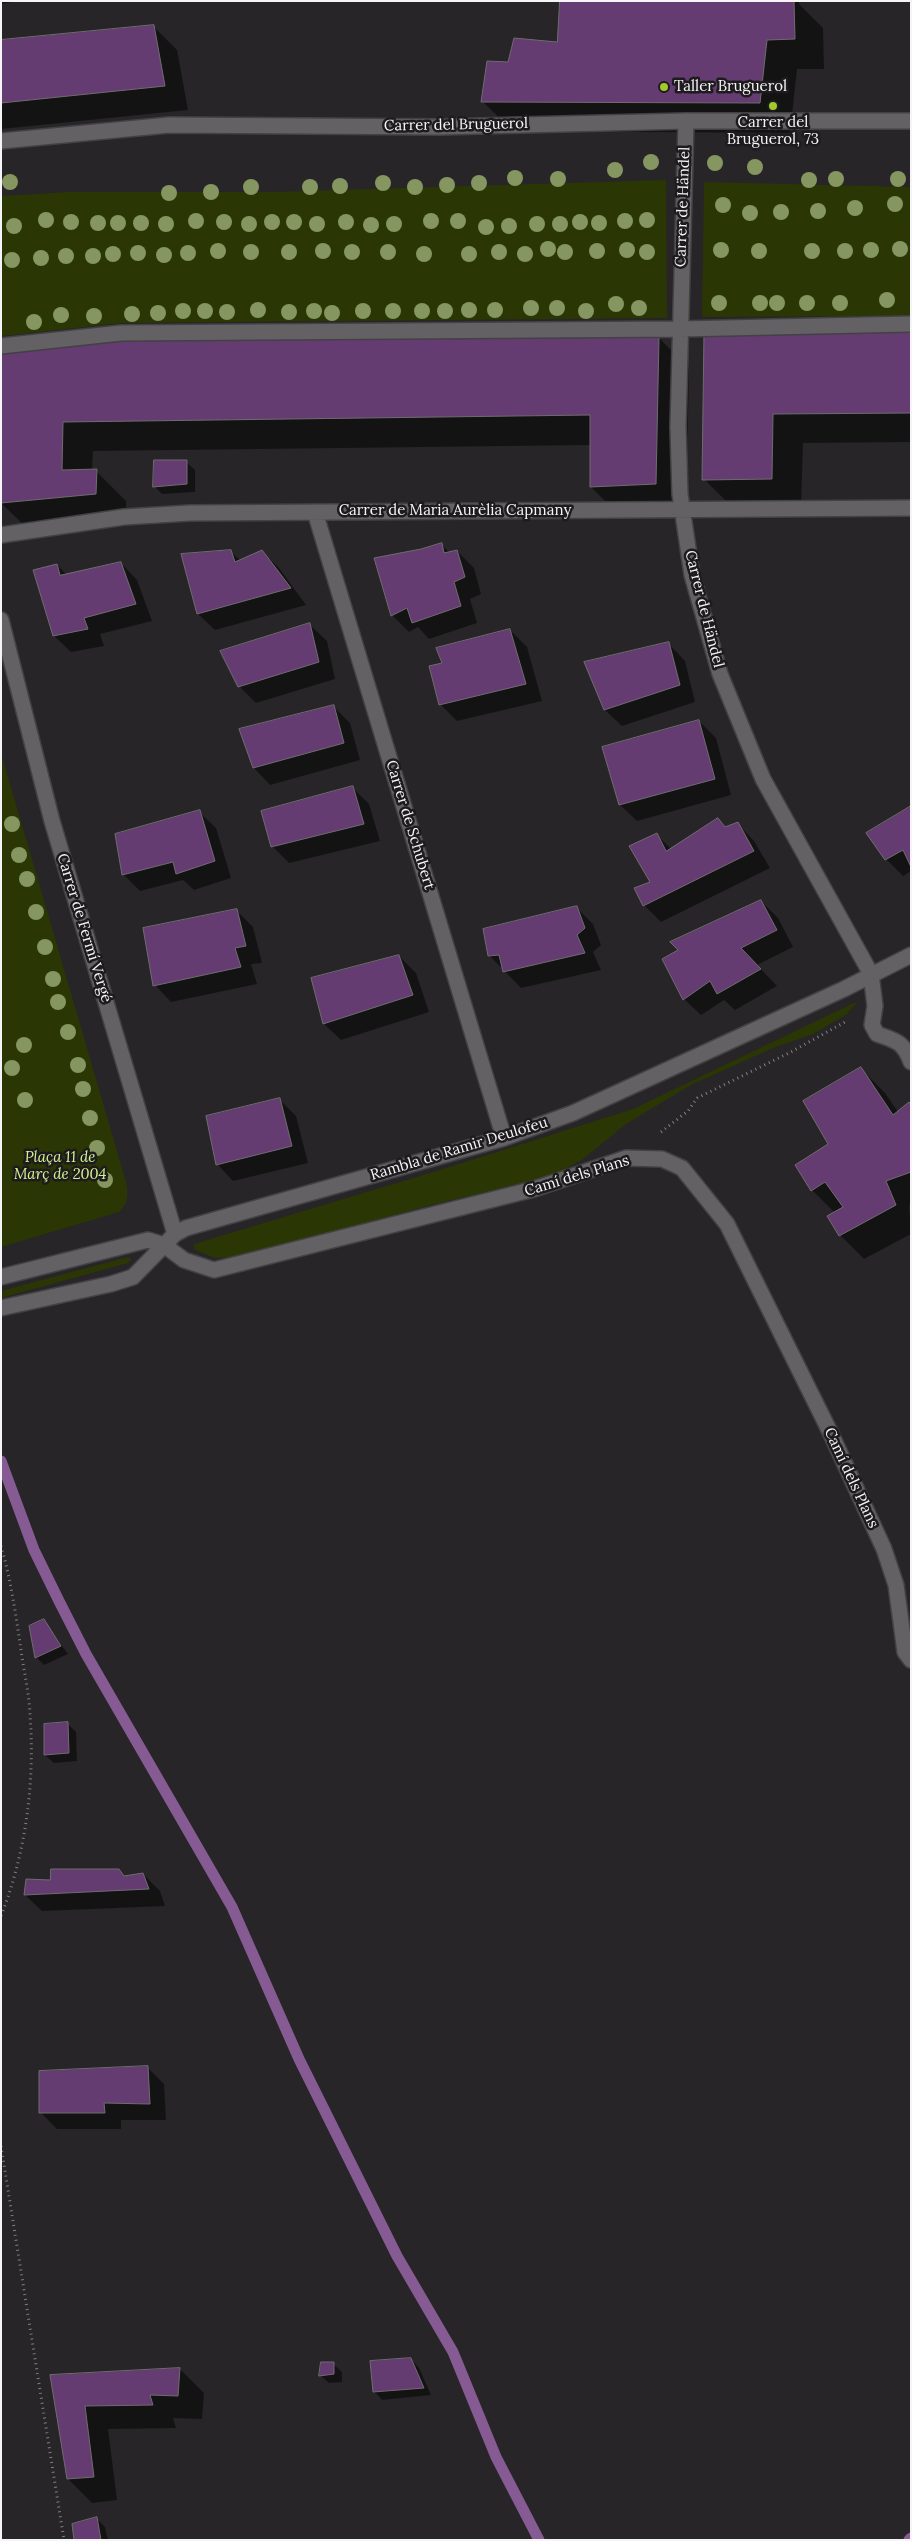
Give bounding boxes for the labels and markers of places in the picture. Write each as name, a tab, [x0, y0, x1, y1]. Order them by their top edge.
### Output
place label: Taller Bruguerol	[674, 78, 787, 96]
marker: Taller Bruguerol	[658, 81, 670, 93]
marker: Carrer del Bruguerol, 73	[767, 100, 779, 112]
place label: Carrer del Bruguerol, 73	[727, 114, 819, 149]

